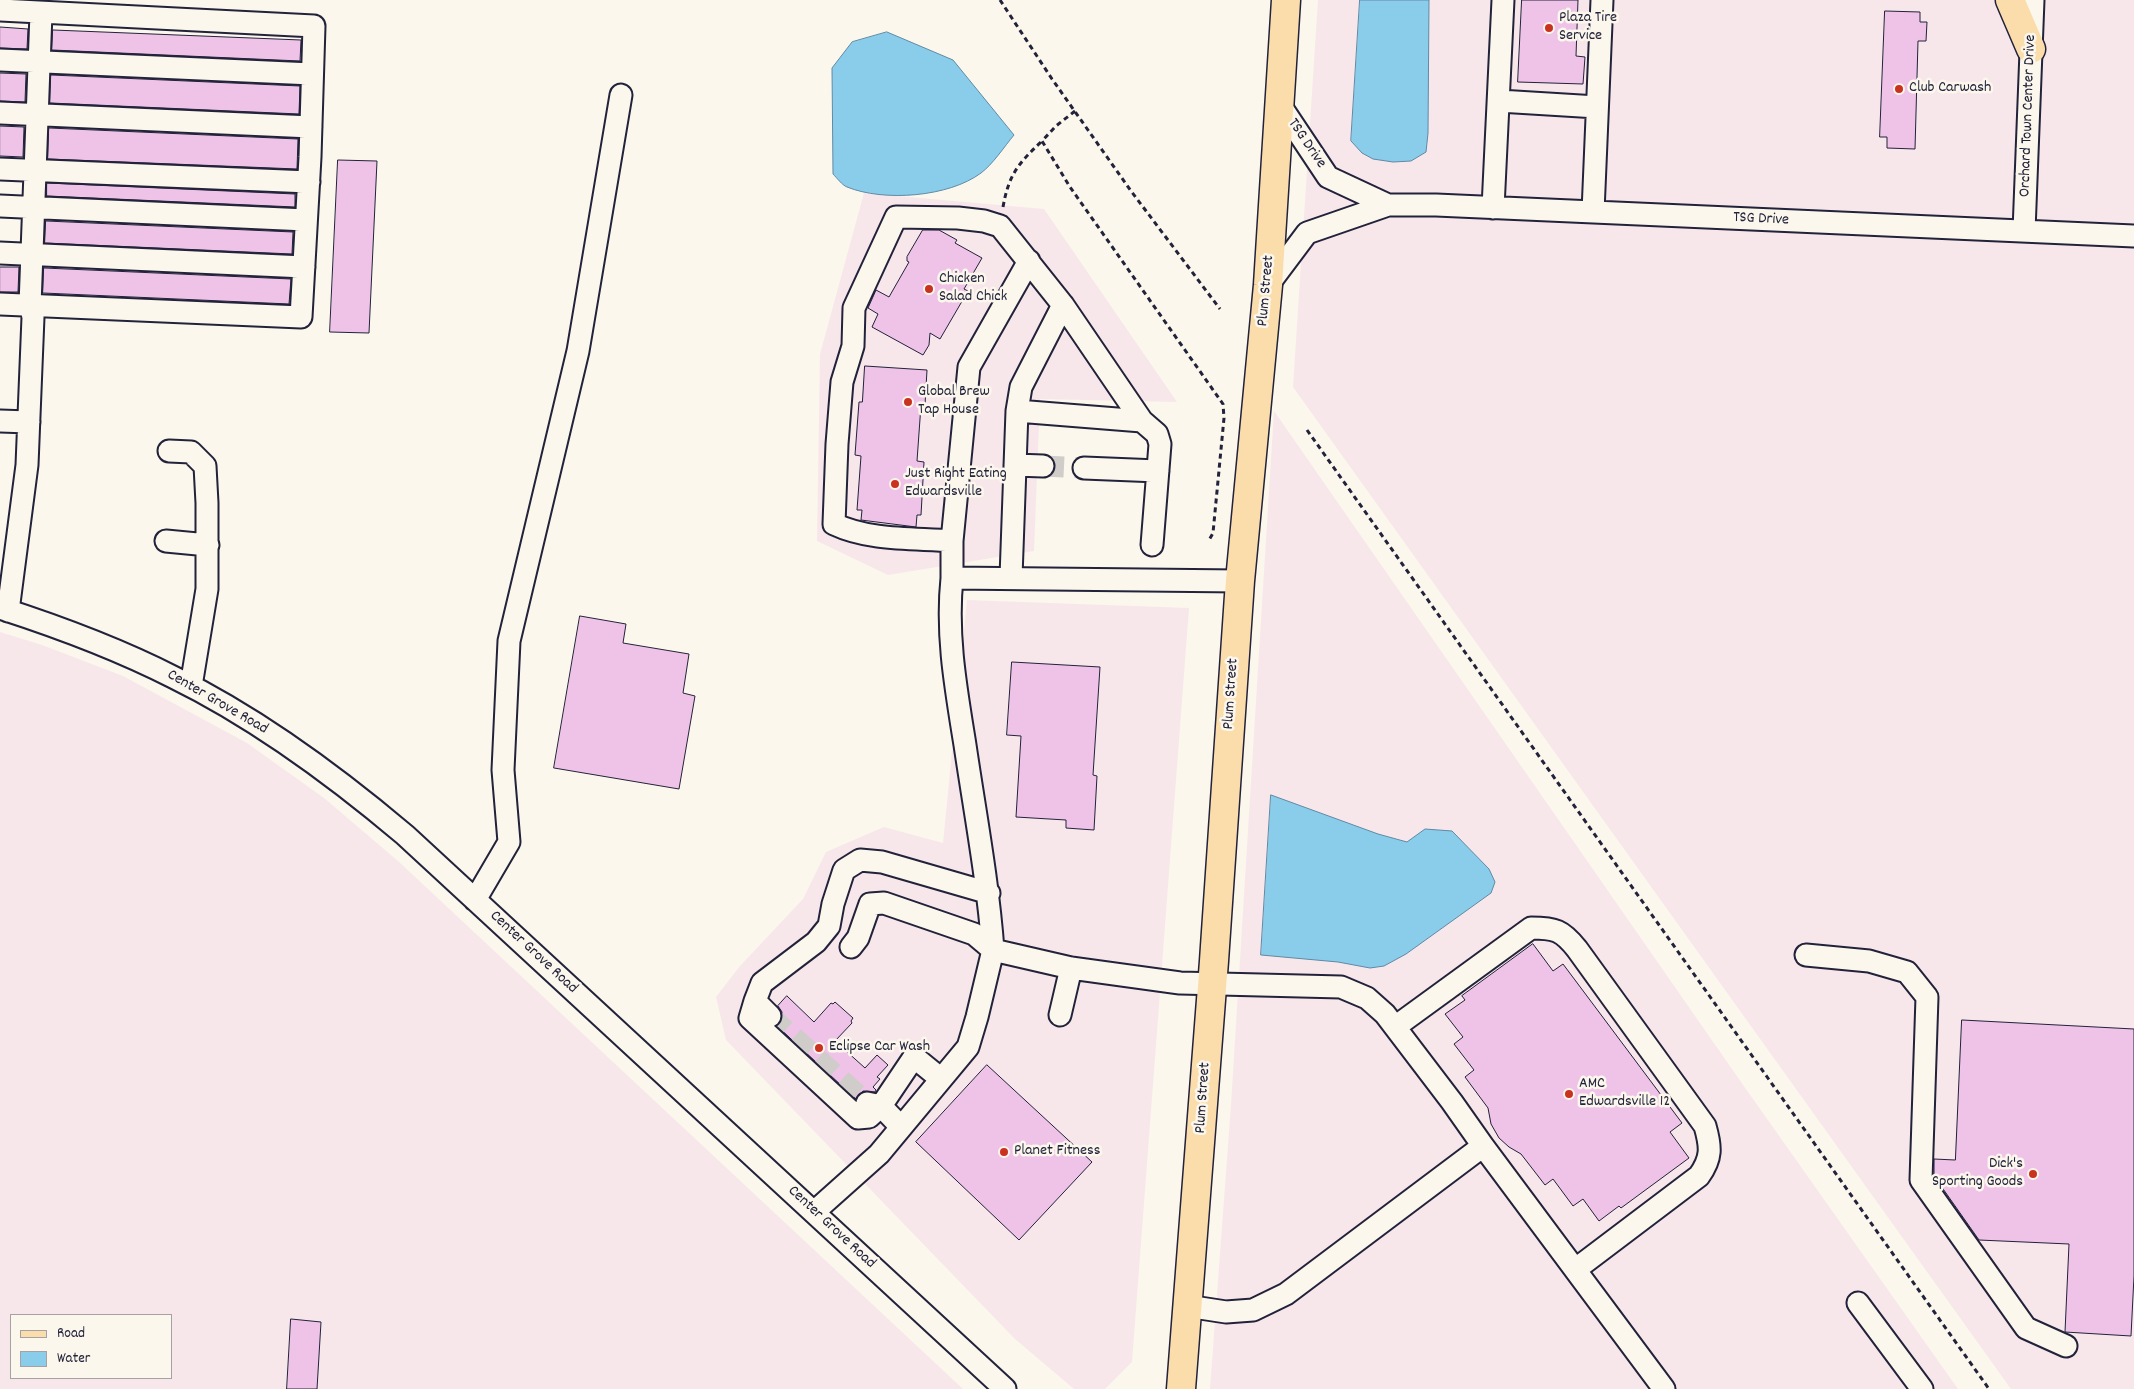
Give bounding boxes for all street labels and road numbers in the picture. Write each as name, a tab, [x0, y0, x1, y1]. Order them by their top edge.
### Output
street label: Orchard Town Center Drive	[2017, 34, 2041, 198]
street label: TSG Drive	[1282, 115, 1330, 173]
street label: TSG Drive	[1733, 209, 1789, 231]
street label: Plum Street	[1254, 255, 1280, 327]
street label: Plum Street	[1220, 658, 1244, 730]
street label: Center Grove Road	[163, 666, 271, 740]
street label: Center Grove Road	[485, 907, 581, 999]
street label: Plum Street	[1192, 1062, 1216, 1134]
street label: Center Grove Road	[783, 1182, 879, 1274]

